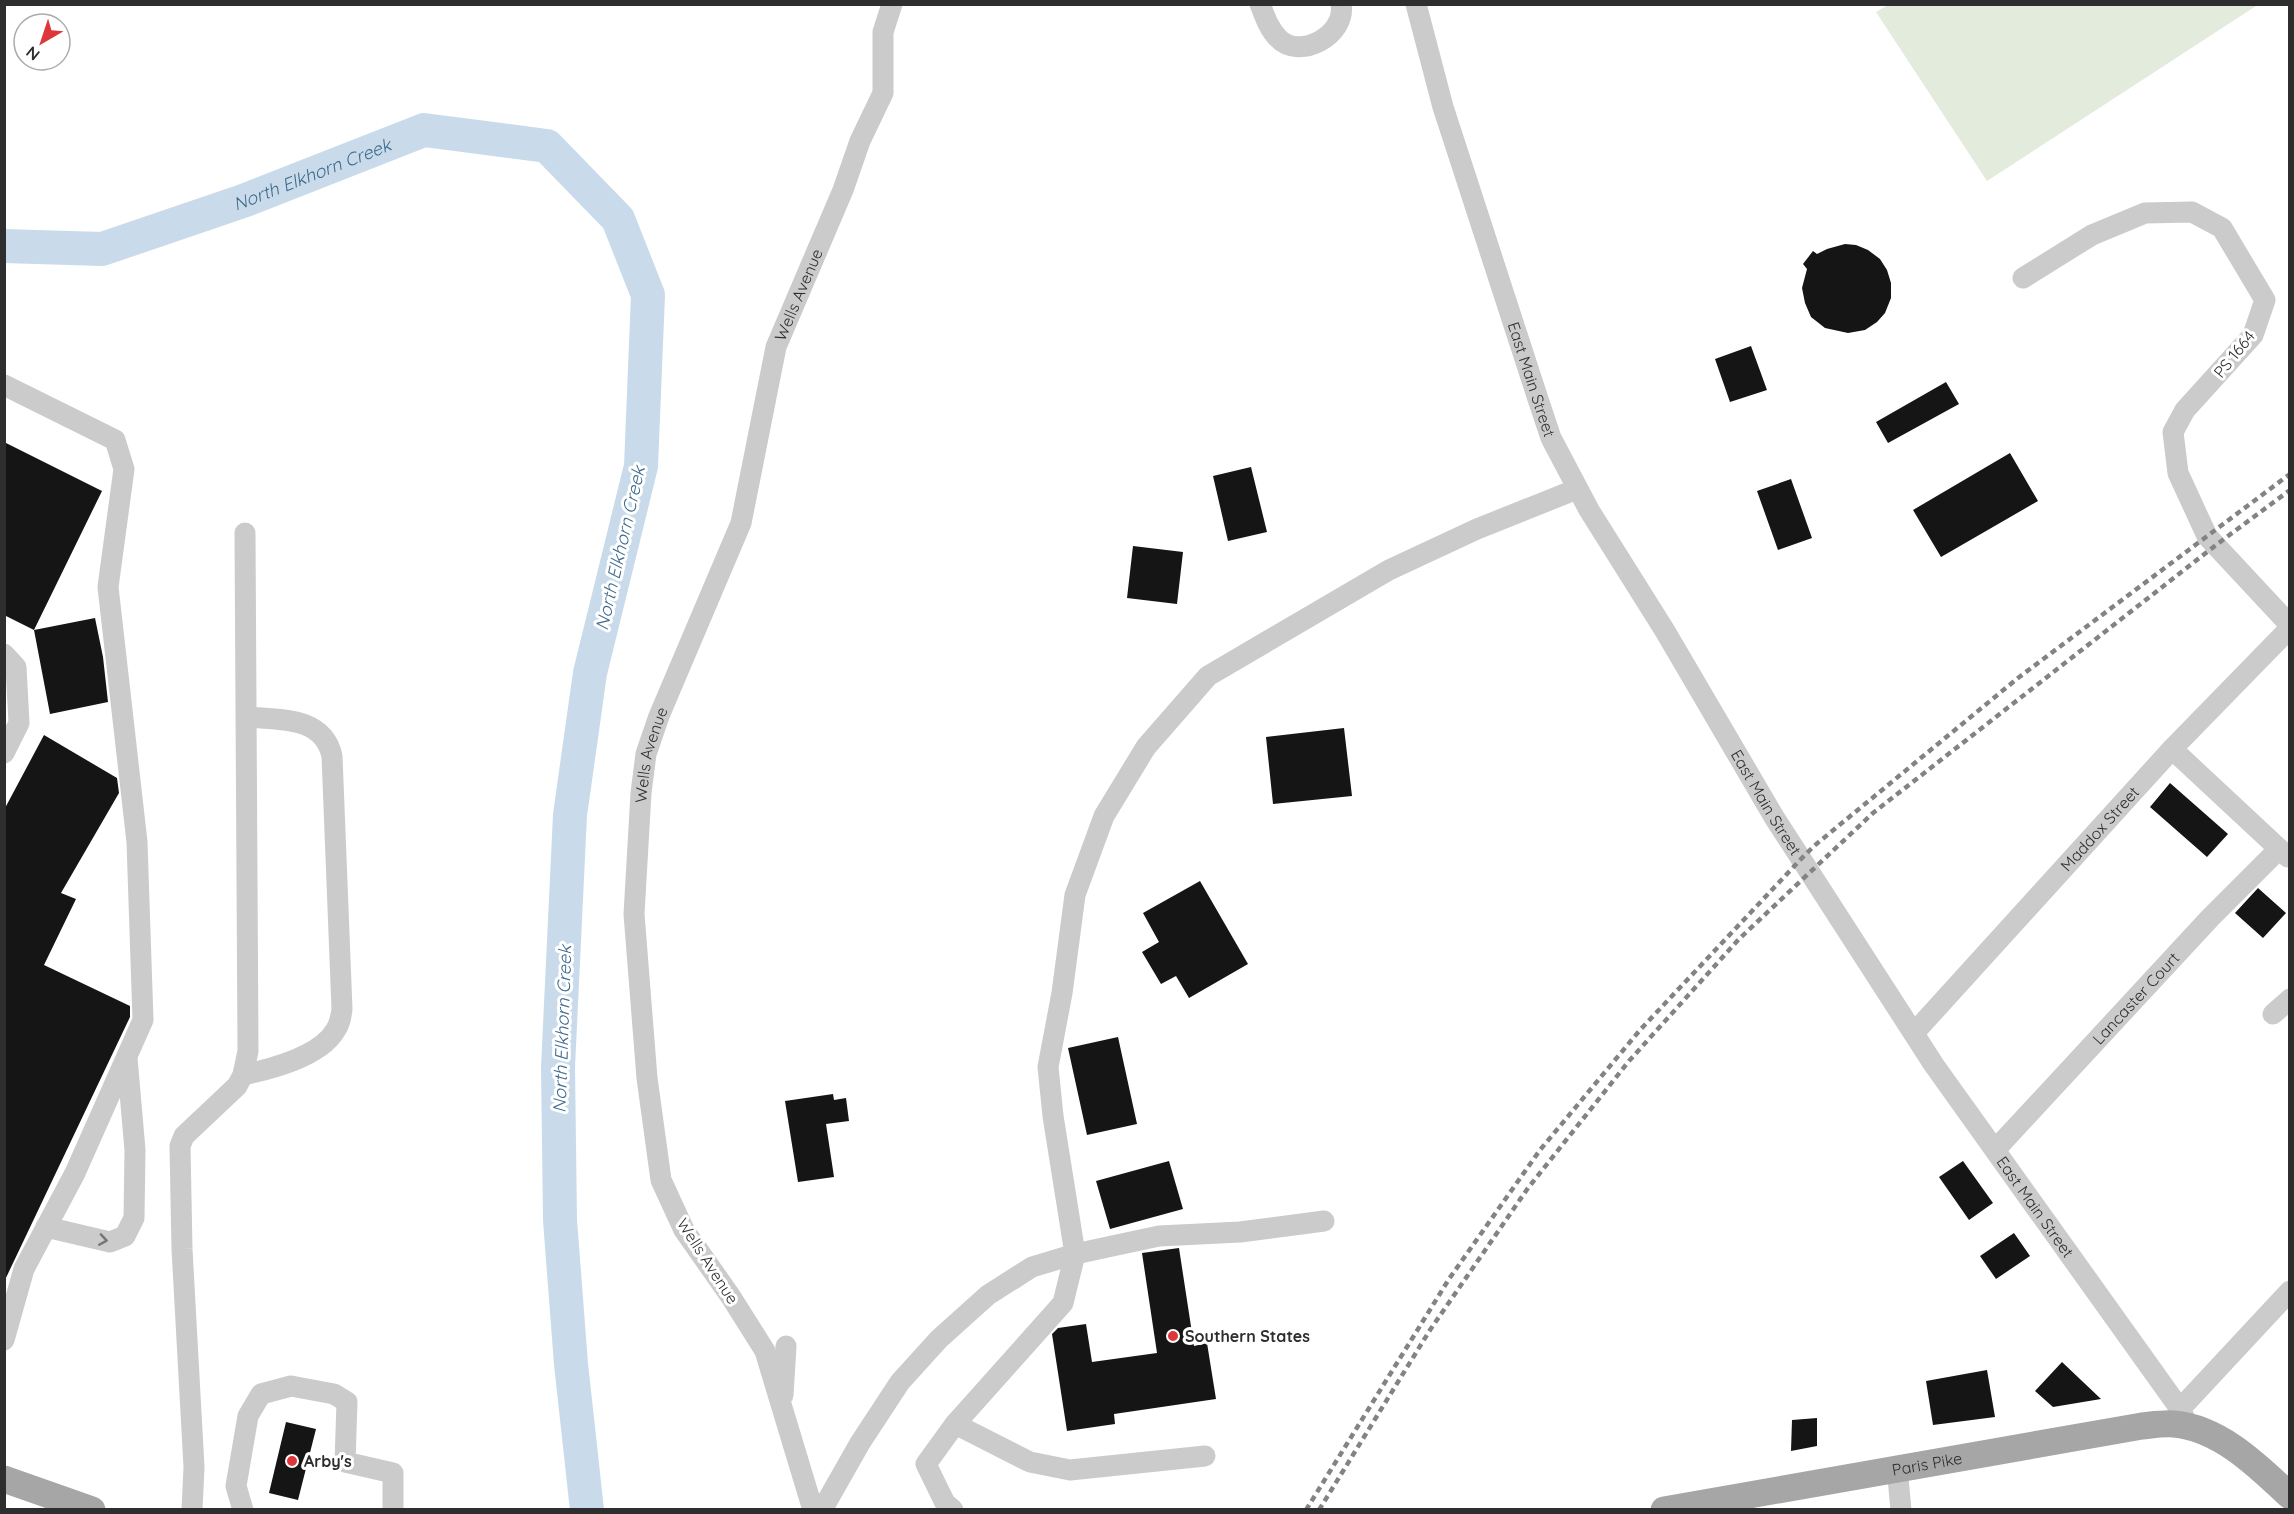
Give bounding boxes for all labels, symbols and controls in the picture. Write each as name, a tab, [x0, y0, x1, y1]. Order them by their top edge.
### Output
north arrow	[12, 12, 72, 72]
text: N	[22, 42, 43, 65]
water label: North Elkhorn Creek	[230, 132, 395, 215]
street label: Wells Avenue	[770, 246, 827, 344]
street label: East Main Street	[1504, 319, 1560, 440]
street label: PS 1664	[2209, 326, 2259, 382]
water label: North Elkhorn Creek	[590, 462, 650, 632]
street label: Wells Avenue	[630, 704, 672, 803]
street label: East Main Street	[1727, 746, 1806, 859]
street label: Maddox Street	[2056, 782, 2143, 875]
water label: North Elkhorn Creek	[548, 943, 576, 1113]
street label: Lancaster Court	[2088, 948, 2183, 1049]
street label: East Main Street	[1992, 1152, 2078, 1261]
street label: Wells Avenue	[673, 1214, 743, 1308]
one-way arrow	[98, 1233, 107, 1245]
place label: Southern States	[1185, 1326, 1310, 1346]
marker: Southern States	[1166, 1329, 1180, 1343]
street label: Paris Pike	[1890, 1448, 1964, 1480]
place label: Arby's	[304, 1451, 352, 1471]
marker: Arby's	[285, 1454, 299, 1468]

